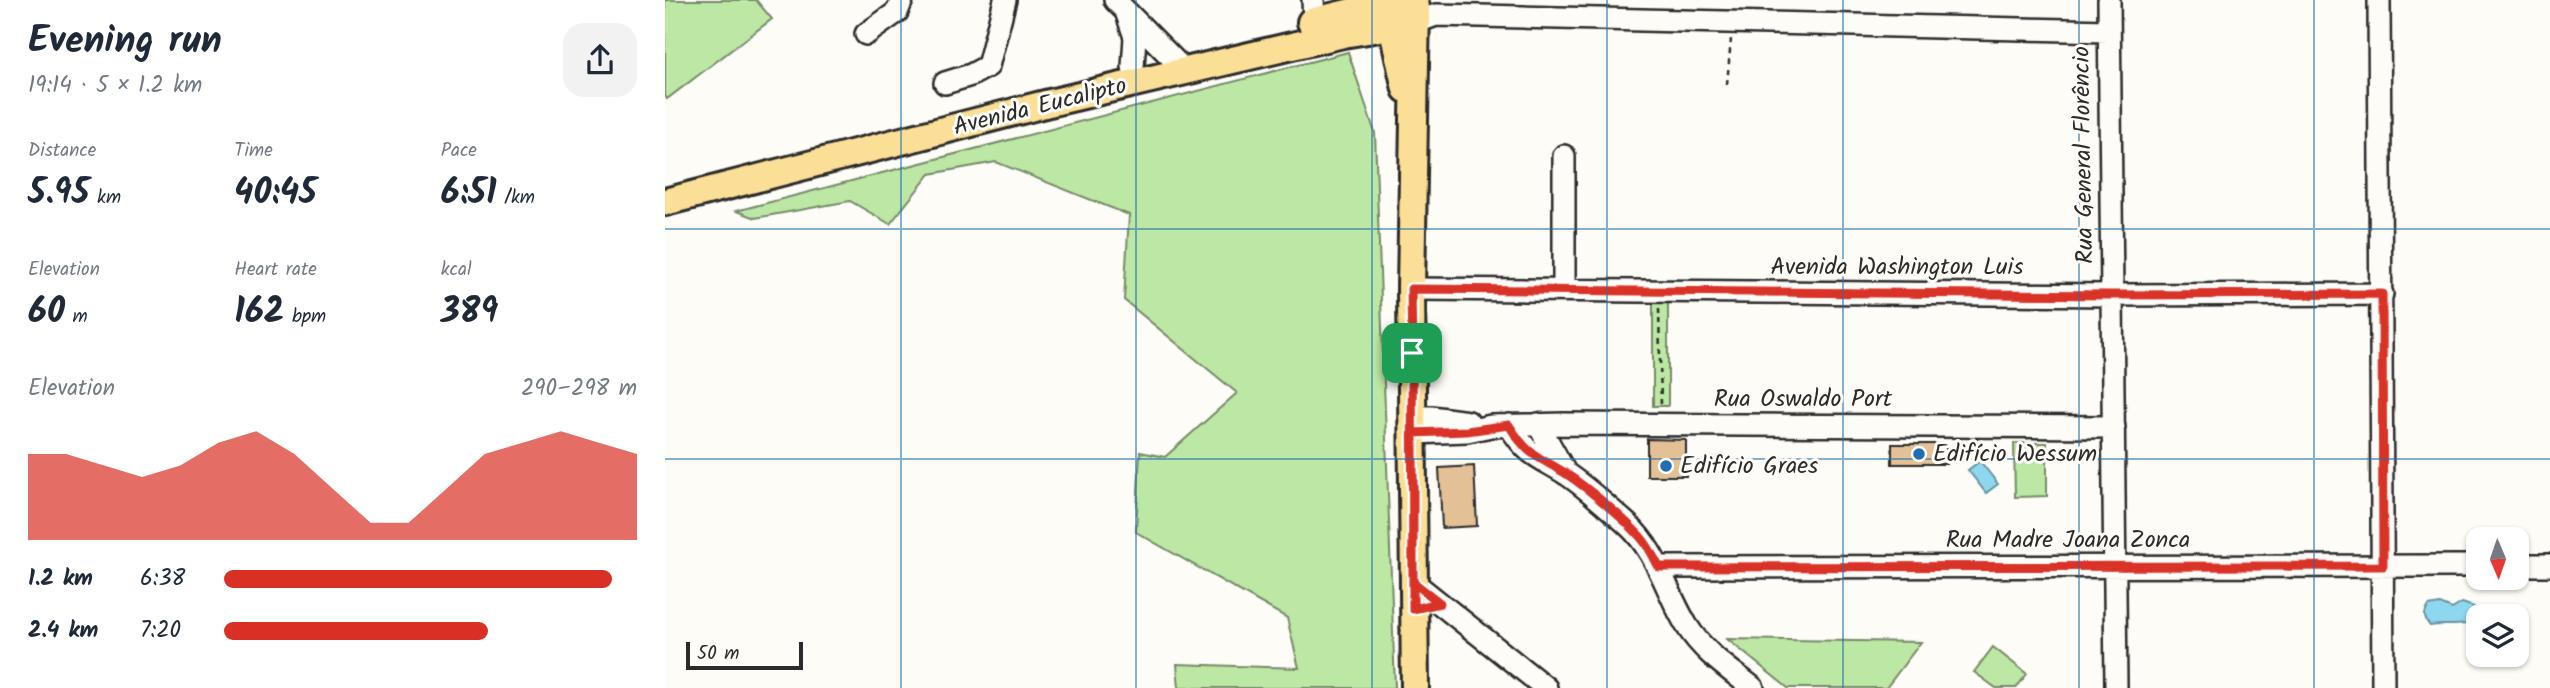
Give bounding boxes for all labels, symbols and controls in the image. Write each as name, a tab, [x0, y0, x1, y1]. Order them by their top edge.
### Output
text: Evening run	[28, 12, 222, 72]
button: share	[563, 23, 637, 97]
street label: Rua General Florêncio	[2063, 46, 2105, 264]
street label: Avenida Eucalipto	[949, 67, 1131, 147]
text: 19:14 · 5 × 1.2 km	[28, 68, 202, 104]
text: Distance	[28, 136, 96, 166]
text: Time	[234, 136, 273, 166]
text: Pace	[441, 136, 477, 166]
text: 5.95	[28, 166, 89, 222]
text: 40:45	[234, 166, 317, 222]
text: 6:51	[441, 166, 497, 222]
text: km	[89, 183, 121, 213]
text: /km	[497, 183, 535, 213]
street label: Avenida Washington Luis	[1770, 248, 2024, 287]
text: Elevation	[28, 255, 100, 285]
text: Heart rate	[234, 255, 317, 285]
text: kcal	[441, 255, 472, 285]
text: 60	[28, 285, 65, 341]
text: 162	[234, 285, 284, 341]
text: 389	[441, 285, 498, 341]
text: m	[65, 302, 88, 332]
text: bpm	[284, 302, 326, 332]
pin	[1382, 323, 1442, 383]
icon: arrive	[1393, 334, 1431, 372]
text: Elevation	[28, 371, 115, 407]
text: 290–298 m	[521, 371, 637, 407]
street label: Rua Oswaldo Port	[1714, 380, 1893, 419]
place label: Edifício Wessum	[1933, 435, 2097, 474]
marker: Edifício Wessum	[1911, 446, 1927, 462]
place label: Edifício Graes	[1680, 447, 1818, 486]
marker: Edifício Graes	[1658, 458, 1674, 474]
street label: Rua Madre Joana Zonca	[1946, 521, 2190, 560]
north arrow	[2466, 527, 2529, 590]
map controls	[2466, 527, 2529, 667]
text: 1.2 km	[28, 561, 93, 597]
text: 6:38	[140, 561, 185, 597]
button: layers	[2466, 604, 2529, 667]
text: 2.4 km	[28, 613, 98, 649]
text: 7:20	[140, 613, 181, 649]
scale bar	[686, 639, 803, 671]
text: 50 m	[697, 639, 739, 669]

